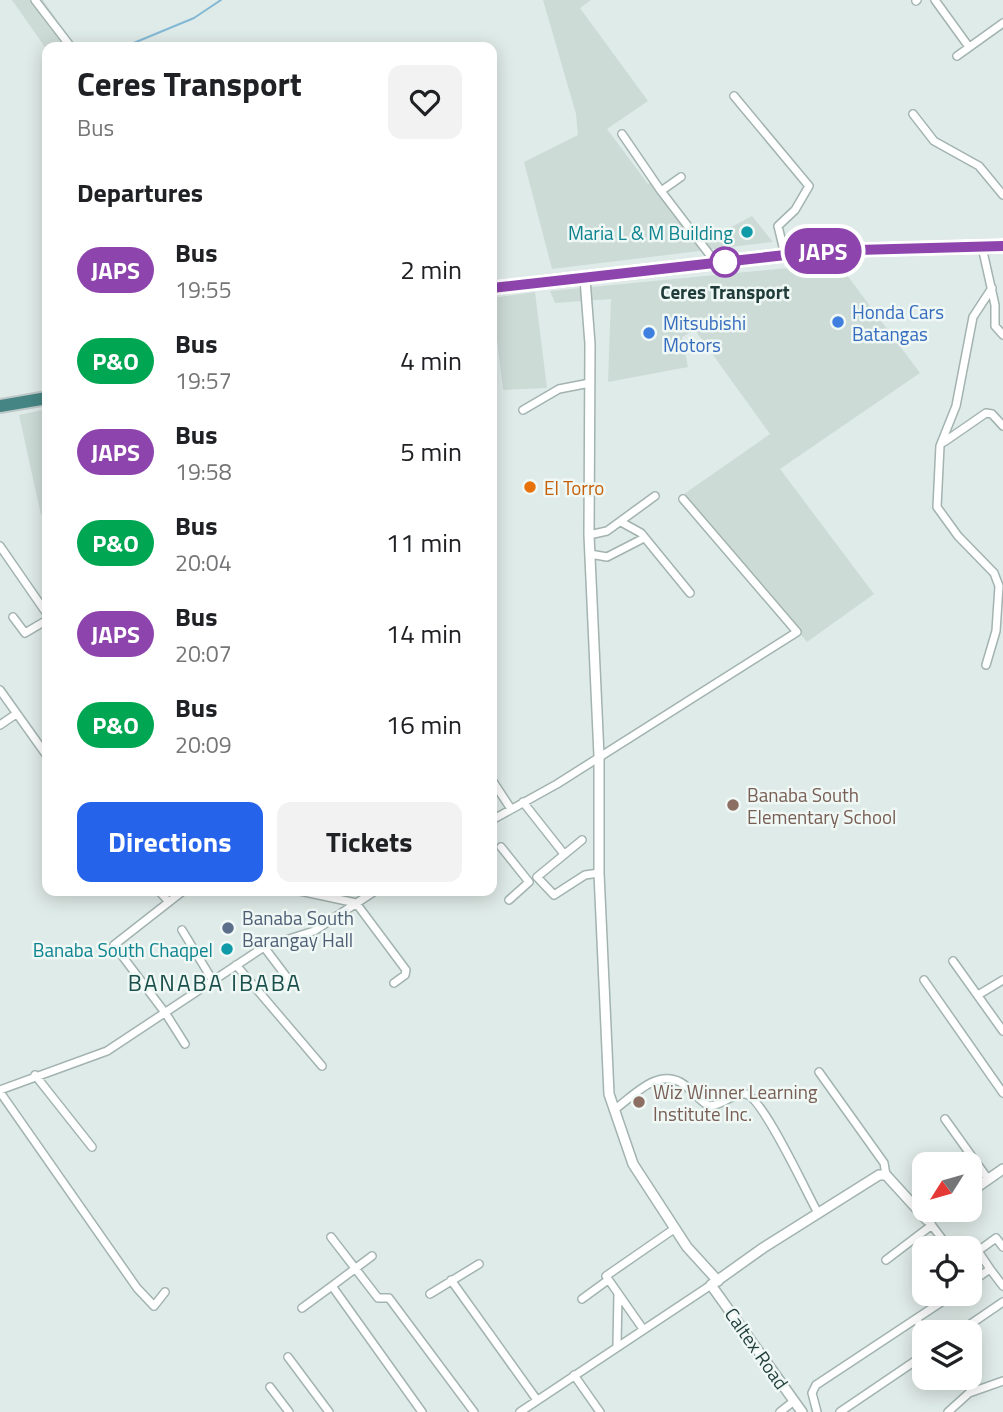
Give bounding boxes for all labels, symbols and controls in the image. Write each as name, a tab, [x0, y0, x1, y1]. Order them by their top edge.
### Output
text: Ceres Transport	[77, 59, 302, 109]
button: heart	[388, 65, 462, 139]
text: Bus	[77, 110, 114, 145]
text: Departures	[77, 173, 203, 212]
place label: Maria L & M Building	[568, 218, 733, 247]
marker: Maria L & M Building	[739, 224, 755, 240]
line badge: JAPS	[774, 228, 872, 274]
text: Bus	[175, 233, 217, 272]
text: JAPS	[799, 233, 847, 269]
marker: Ceres Transport	[710, 247, 740, 277]
text: 2 min	[400, 250, 462, 289]
text: JAPS	[91, 252, 140, 288]
text: 19:55	[175, 272, 232, 307]
place label: Ceres Transport	[660, 277, 790, 306]
place label: Honda Cars Batangas	[852, 297, 944, 348]
place label: Mitsubishi Motors	[663, 308, 746, 359]
marker: Honda Cars Batangas	[830, 314, 846, 330]
text: Bus	[175, 324, 217, 363]
marker: Mitsubishi Motors	[641, 325, 657, 341]
text: 4 min	[400, 341, 462, 380]
text: P&O	[92, 343, 139, 379]
text: 19:57	[175, 363, 232, 398]
text: Bus	[175, 415, 217, 454]
text: 5 min	[400, 432, 462, 471]
text: JAPS	[91, 434, 140, 470]
text: 19:58	[175, 454, 232, 489]
place label: El Torro	[544, 473, 604, 502]
marker: El Torro	[522, 479, 538, 495]
text: Bus	[175, 506, 217, 545]
text: 11 min	[386, 523, 462, 562]
text: P&O	[92, 525, 139, 561]
text: 20:04	[175, 545, 232, 580]
text: Bus	[175, 597, 217, 636]
text: 14 min	[386, 614, 462, 653]
text: JAPS	[91, 616, 140, 652]
text: 20:07	[175, 636, 232, 671]
text: Bus	[175, 688, 217, 727]
text: 16 min	[386, 705, 462, 744]
text: P&O	[92, 707, 139, 743]
text: 20:09	[175, 727, 232, 762]
place label: Banaba South Elementary School	[747, 780, 896, 831]
marker: Banaba South Elementary School	[725, 797, 741, 813]
button: Directions	[77, 802, 263, 882]
button: Tickets	[277, 802, 462, 882]
place label: Banaba South Barangay Hall	[242, 903, 354, 954]
marker: Banaba South Barangay Hall	[220, 920, 236, 936]
place label: Banaba South Chaqpel	[33, 935, 213, 964]
marker: Banaba South Chaqpel	[219, 941, 235, 957]
district label: BANABA IBABA	[128, 965, 302, 1000]
place label: Wiz Winner Learning Institute Inc.	[653, 1077, 818, 1128]
marker: Wiz Winner Learning Institute Inc.	[631, 1094, 647, 1110]
north arrow	[912, 1152, 982, 1222]
map controls	[912, 1152, 982, 1390]
button: locate	[912, 1236, 982, 1306]
street label: Caltex Road	[718, 1301, 796, 1395]
button: layers	[912, 1320, 982, 1390]

